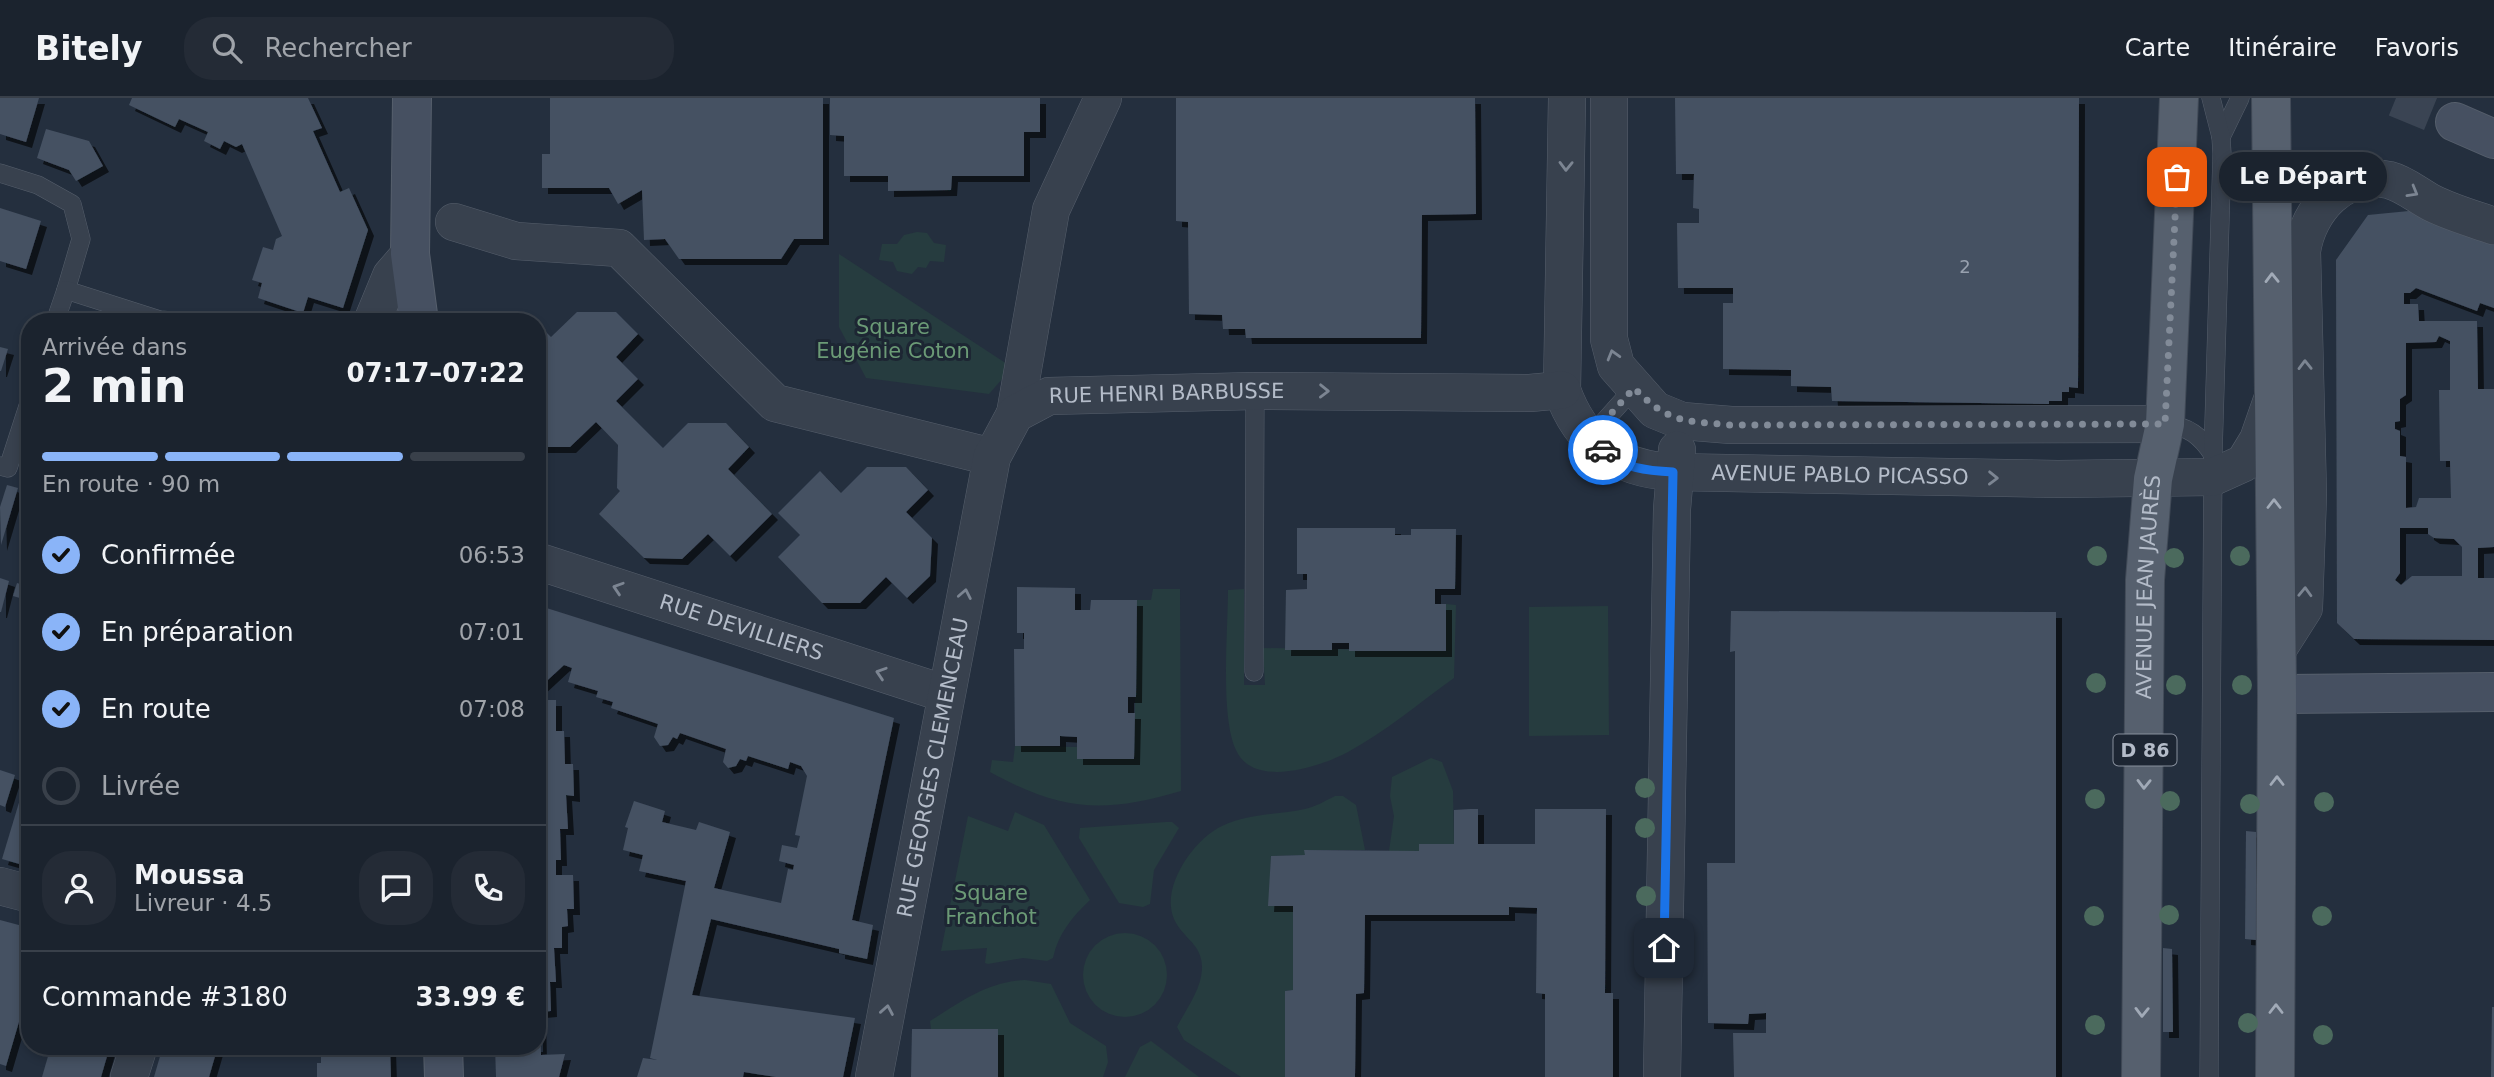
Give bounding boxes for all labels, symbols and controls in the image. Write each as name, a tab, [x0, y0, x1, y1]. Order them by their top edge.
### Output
search box	[184, 17, 674, 80]
text: Bitely	[35, 29, 142, 68]
icon: search	[208, 29, 246, 67]
text: Rechercher	[264, 33, 412, 63]
text: Carte	[2125, 34, 2190, 62]
text: Itinéraire	[2228, 34, 2337, 62]
text: Favoris	[2375, 34, 2459, 62]
pin	[2147, 147, 2207, 207]
callout: Le Départ	[2219, 153, 2387, 202]
icon: bag	[2158, 158, 2196, 196]
one-way arrow	[1558, 161, 1573, 172]
text: Le Départ	[2239, 163, 2367, 189]
one-way arrow	[2406, 184, 2418, 197]
house number: 2	[1959, 256, 1971, 277]
one-way arrow	[2264, 272, 2280, 282]
park label: Square Eugénie Coton	[816, 315, 970, 363]
text: Arrivée dans	[42, 334, 187, 360]
one-way arrow	[1607, 349, 1622, 361]
text: 07:17–07:22	[346, 358, 525, 388]
text: 2 min	[42, 359, 186, 413]
one-way arrow	[2297, 359, 2312, 370]
street label: RUE HENRI BARBUSSE	[1049, 379, 1284, 408]
one-way arrow	[1319, 384, 1330, 399]
courier	[1568, 415, 1638, 485]
icon: car	[1584, 431, 1622, 469]
street label: AVENUE PABLO PICASSO	[1711, 461, 1969, 489]
one-way arrow	[1988, 470, 1999, 485]
text: En route · 90 m	[42, 471, 220, 497]
street label: AVENUE JEAN JAURÈS	[2132, 474, 2165, 700]
one-way arrow	[2266, 498, 2282, 508]
icon: check	[42, 536, 80, 574]
text: Confirmée	[101, 540, 235, 570]
text: 06:53	[459, 542, 525, 568]
one-way arrow	[612, 581, 624, 596]
one-way arrow	[2298, 586, 2313, 597]
one-way arrow	[957, 588, 972, 600]
street label: RUE DEVILLIERS	[657, 590, 826, 665]
icon: check	[42, 613, 80, 651]
street label: RUE GEORGES CLEMENCEAU	[893, 616, 973, 919]
text: En préparation	[101, 617, 294, 647]
text: 07:01	[459, 619, 525, 645]
one-way arrow	[875, 667, 887, 681]
icon: check	[42, 690, 80, 728]
text: En route	[101, 694, 211, 724]
text: 07:08	[459, 696, 525, 722]
road number: D 86	[2114, 734, 2176, 765]
text: Livrée	[101, 771, 180, 801]
one-way arrow	[2269, 776, 2285, 786]
one-way arrow	[2136, 780, 2152, 790]
button: person	[42, 851, 116, 925]
button: chat	[359, 851, 433, 925]
button: phone	[451, 851, 525, 925]
text: Moussa	[134, 860, 245, 890]
park label: Square Franchot	[945, 881, 1037, 929]
text: Livreur · 4.5	[134, 890, 272, 916]
pin	[1634, 918, 1694, 978]
icon: home	[1645, 929, 1683, 967]
text: Commande #3180	[42, 982, 288, 1012]
text: 33.99 €	[416, 982, 525, 1012]
one-way arrow	[2268, 1003, 2283, 1014]
one-way arrow	[879, 1004, 894, 1016]
one-way arrow	[2134, 1007, 2150, 1018]

